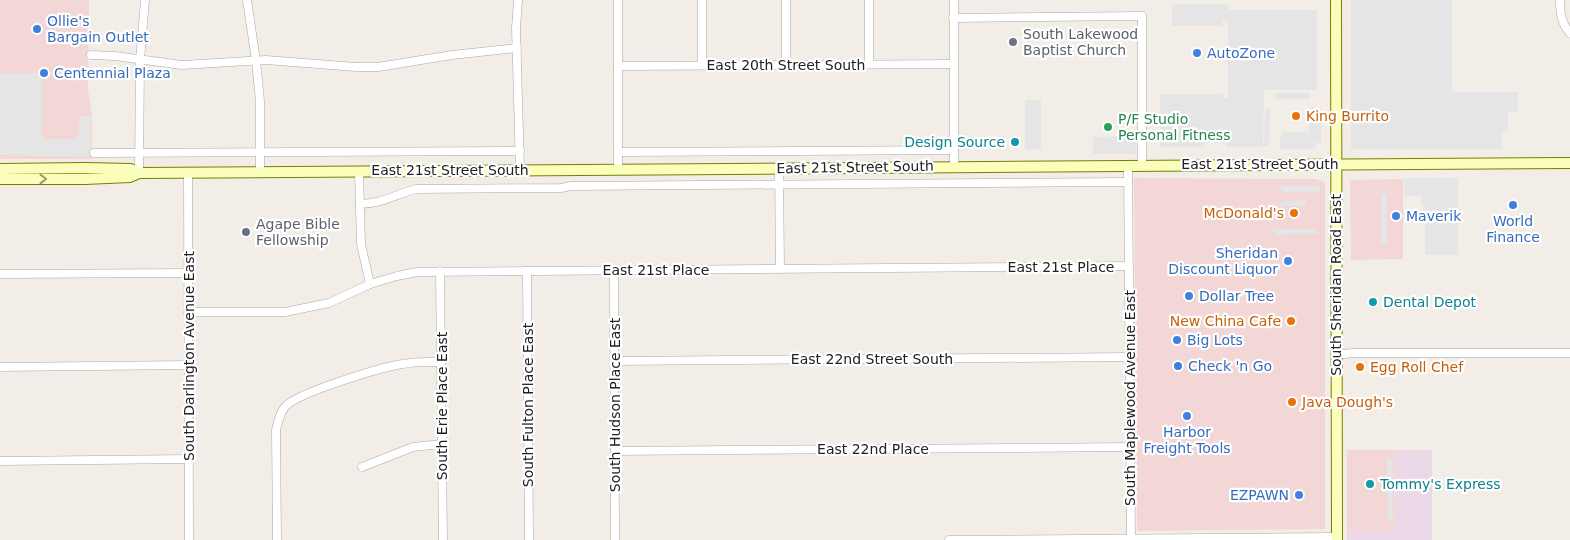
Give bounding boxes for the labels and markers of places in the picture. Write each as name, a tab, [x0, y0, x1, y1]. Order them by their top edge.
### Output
place label: Ollie's Bargain Outlet	[47, 13, 149, 45]
marker: Ollie's Bargain Outlet	[31, 23, 43, 35]
place label: South Lakewood Baptist Church	[1023, 26, 1138, 58]
marker: South Lakewood Baptist Church	[1007, 36, 1019, 48]
place label: AutoZone	[1207, 45, 1275, 61]
marker: AutoZone	[1191, 47, 1203, 59]
place label: Centennial Plaza	[54, 65, 171, 81]
marker: Centennial Plaza	[38, 67, 50, 79]
place label: King Burrito	[1306, 108, 1389, 124]
marker: King Burrito	[1290, 110, 1302, 122]
place label: P/F Studio Personal Fitness	[1118, 111, 1230, 143]
marker: P/F Studio Personal Fitness	[1102, 121, 1114, 133]
place label: Design Source	[904, 134, 1005, 150]
marker: Design Source	[1009, 136, 1021, 148]
marker: World Finance	[1507, 199, 1519, 211]
place label: McDonald's	[1204, 205, 1284, 221]
marker: McDonald's	[1288, 207, 1300, 219]
place label: Maverik	[1406, 208, 1462, 224]
marker: Maverik	[1390, 210, 1402, 222]
place label: World Finance	[1486, 213, 1540, 245]
place label: Agape Bible Fellowship	[256, 216, 340, 248]
marker: Agape Bible Fellowship	[240, 226, 252, 238]
place label: Sheridan Discount Liquor	[1168, 245, 1278, 277]
marker: Sheridan Discount Liquor	[1282, 255, 1294, 267]
place label: Dollar Tree	[1199, 288, 1274, 304]
marker: Dollar Tree	[1183, 290, 1195, 302]
place label: Dental Depot	[1383, 294, 1477, 310]
marker: Dental Depot	[1367, 296, 1379, 308]
place label: New China Cafe	[1170, 313, 1281, 329]
marker: New China Cafe	[1285, 315, 1297, 327]
place label: Big Lots	[1187, 332, 1243, 348]
marker: Big Lots	[1171, 334, 1183, 346]
place label: Check 'n Go	[1188, 358, 1272, 374]
place label: Egg Roll Chef	[1370, 359, 1464, 375]
marker: Check 'n Go	[1172, 360, 1184, 372]
marker: Egg Roll Chef	[1354, 361, 1366, 373]
place label: Java Dough's	[1301, 394, 1393, 410]
marker: Java Dough's	[1286, 396, 1298, 408]
marker: Harbor Freight Tools	[1181, 410, 1193, 422]
place label: Harbor Freight Tools	[1143, 424, 1231, 456]
place label: Tommy's Express	[1379, 476, 1501, 492]
marker: Tommy's Express	[1364, 478, 1376, 490]
place label: EZPAWN	[1230, 487, 1289, 503]
marker: EZPAWN	[1293, 489, 1305, 501]

